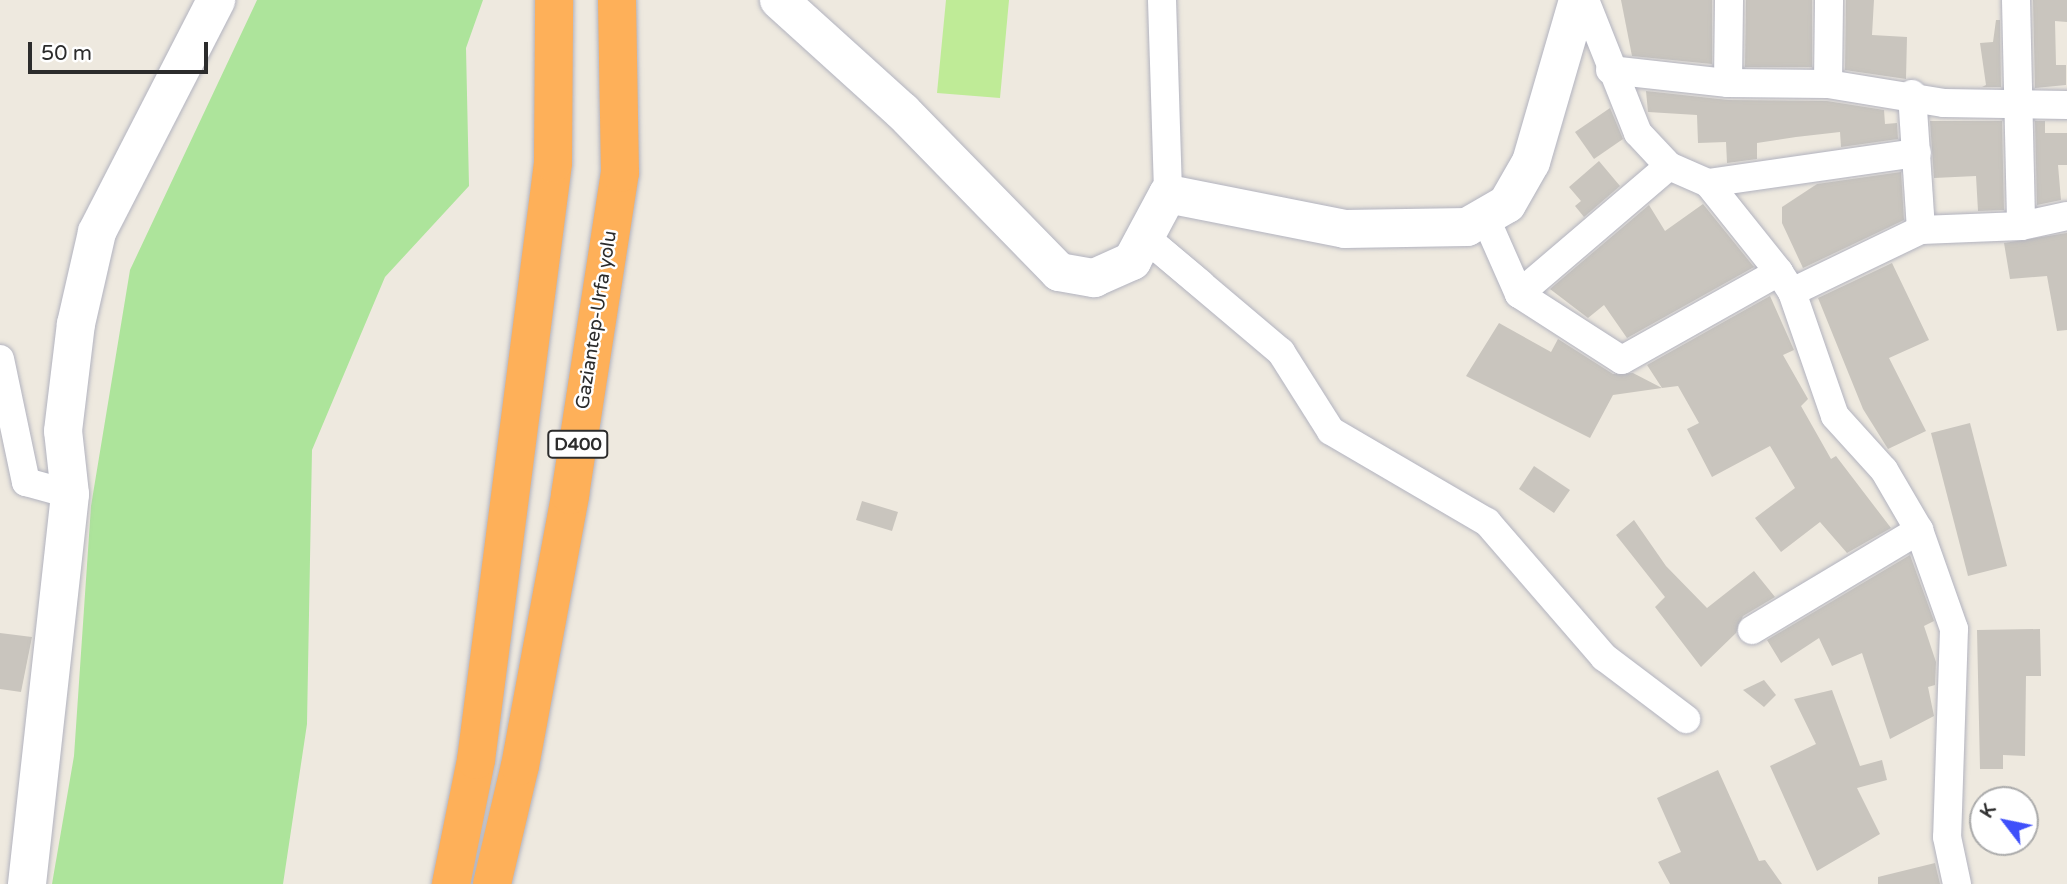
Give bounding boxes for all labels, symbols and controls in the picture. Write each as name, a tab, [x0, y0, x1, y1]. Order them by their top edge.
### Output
scale bar	[32, 28, 212, 72]
text: 50 m	[41, 41, 92, 66]
street label: Gaziantep-Urfa yolu	[572, 229, 622, 411]
road number: D400	[546, 430, 610, 458]
north arrow	[1969, 786, 2039, 856]
text: K	[1975, 800, 2001, 822]

